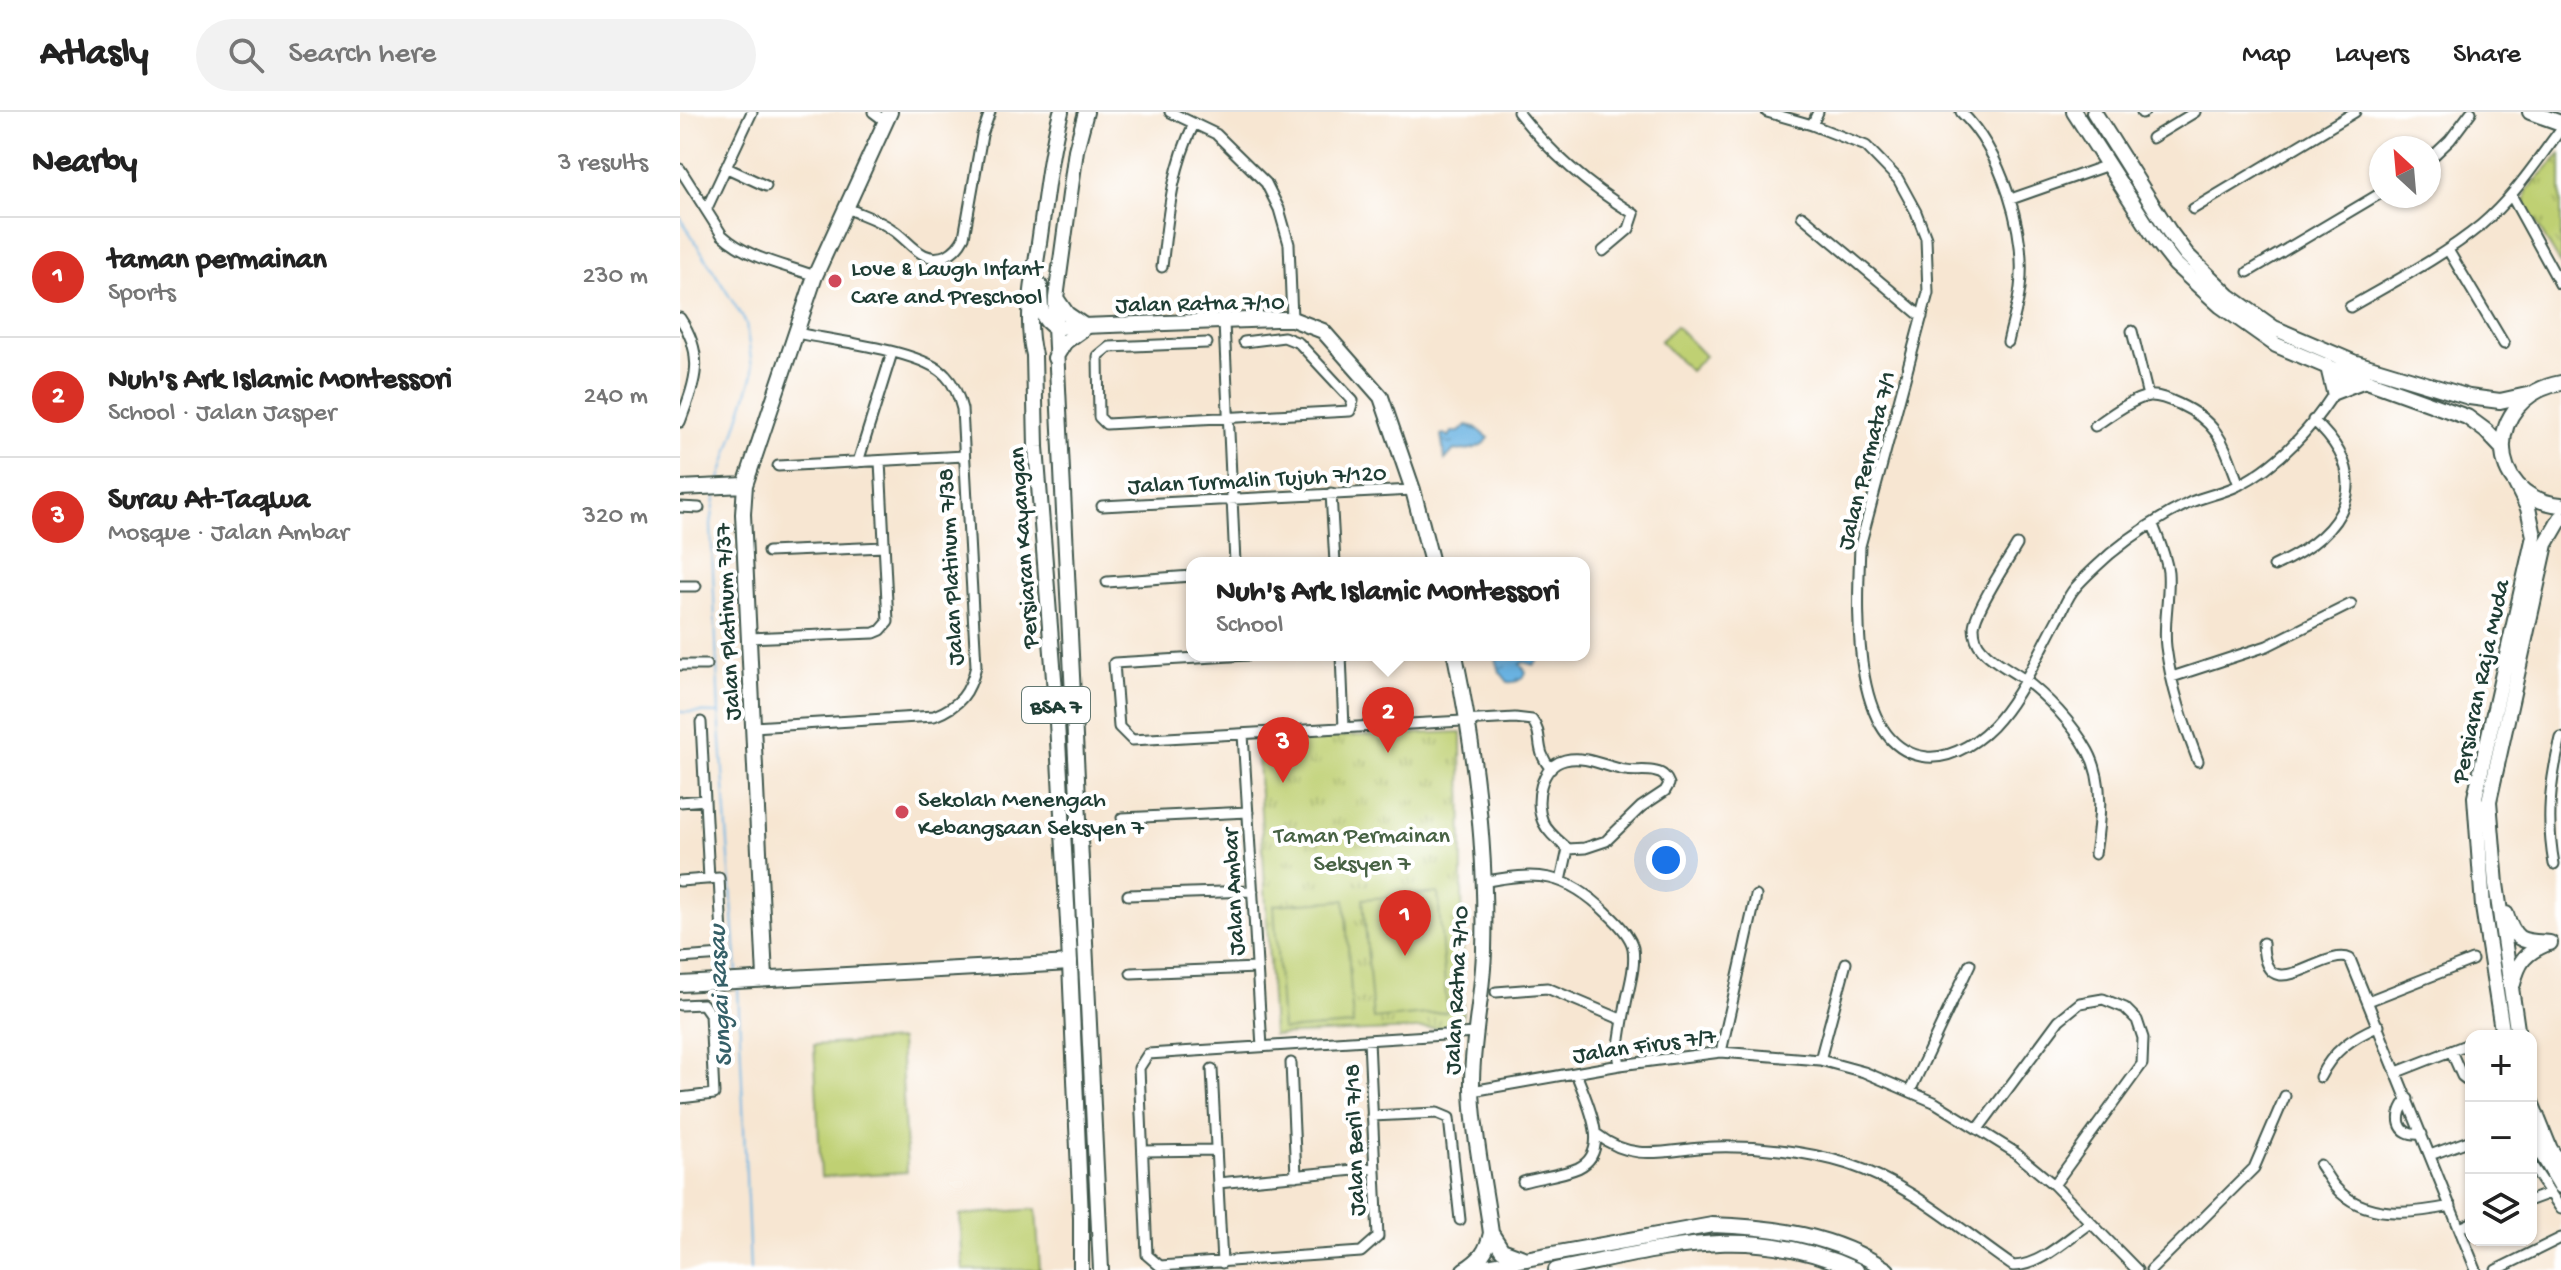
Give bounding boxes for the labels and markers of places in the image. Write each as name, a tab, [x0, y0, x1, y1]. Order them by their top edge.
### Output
place label: Love & Laugh Infant Care and Preschool	[851, 256, 1044, 313]
marker: Love & Laugh Infant Care and Preschool	[826, 272, 844, 290]
pin: 2	[1362, 687, 1414, 753]
pin: 3	[1257, 717, 1309, 783]
place label: Sekolah Menengah Kebangsaan Seksyen 7	[918, 787, 1145, 844]
marker: Sekolah Menengah Kebangsaan Seksyen 7	[893, 803, 911, 821]
pin: 1	[1379, 890, 1431, 956]

